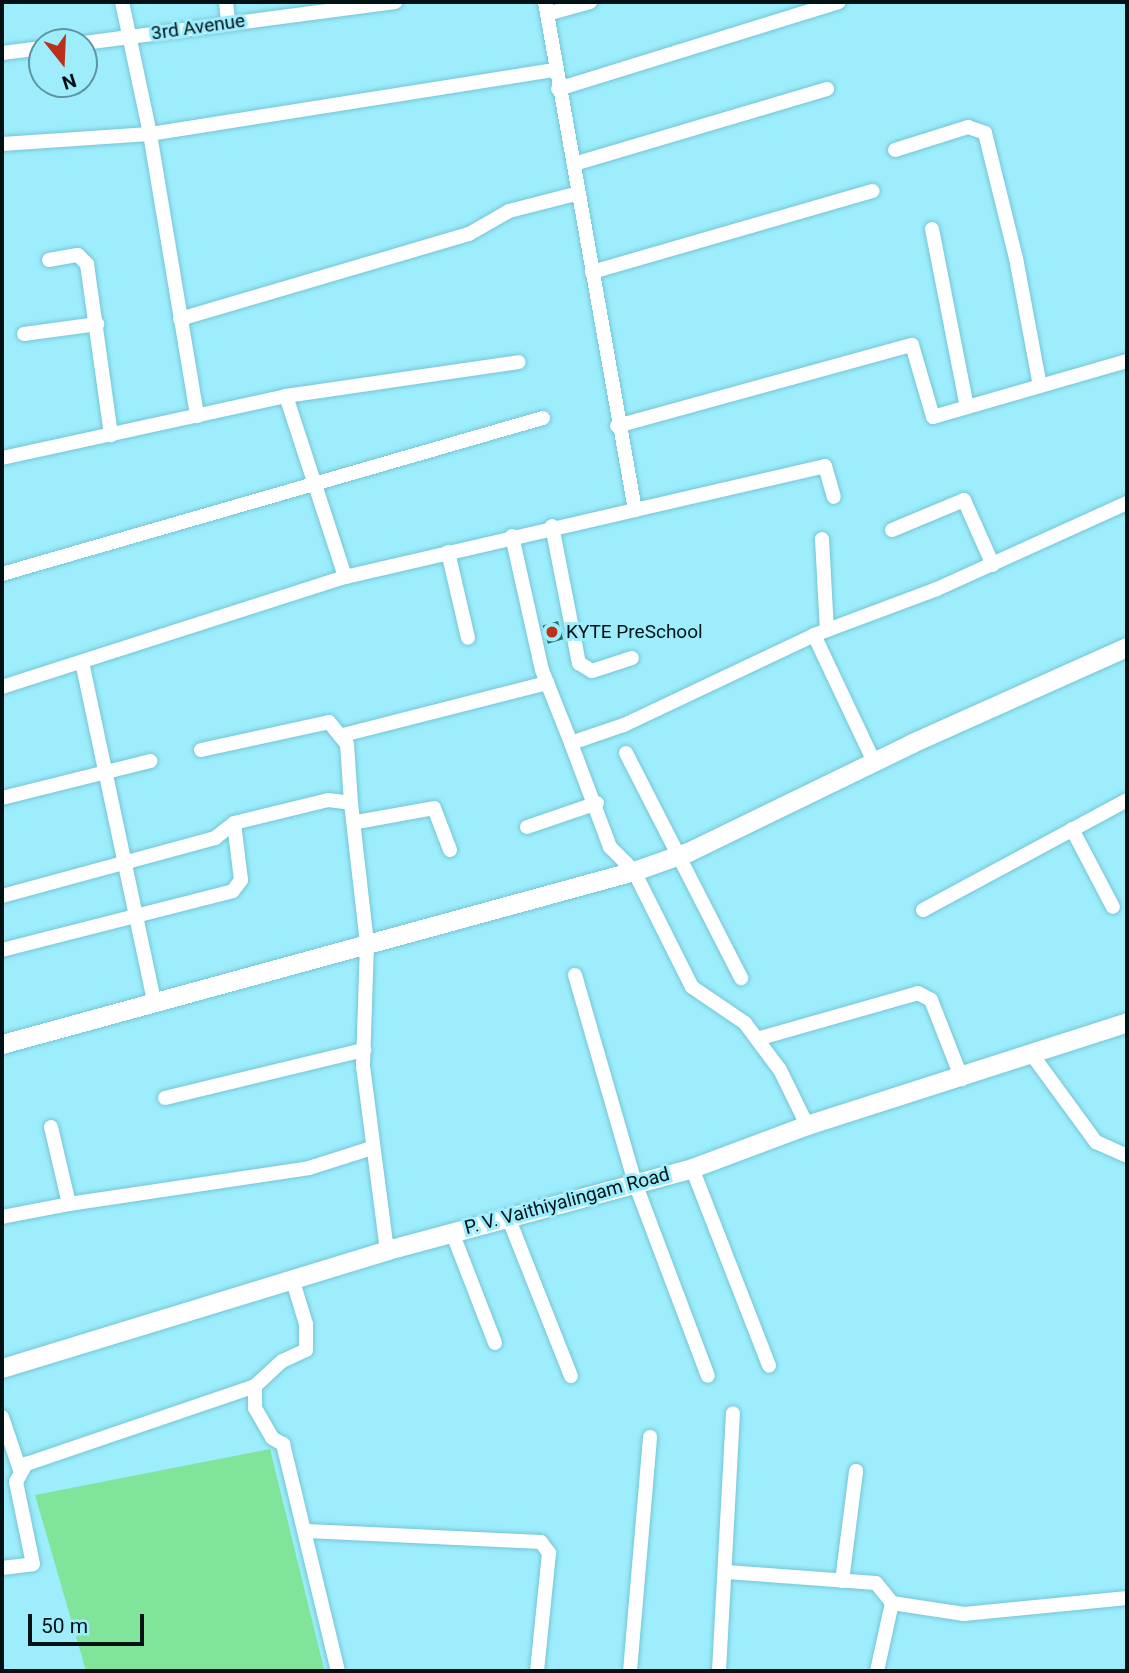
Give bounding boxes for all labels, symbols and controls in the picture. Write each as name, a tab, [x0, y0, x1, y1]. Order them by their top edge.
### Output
street label: 3rd Avenue	[150, 9, 246, 45]
north arrow	[28, 28, 98, 98]
text: N	[59, 69, 79, 95]
place label: KYTE PreSchool	[566, 621, 703, 643]
marker: KYTE PreSchool	[544, 624, 560, 640]
street label: P. V. Vaithiyalingam Road	[462, 1163, 672, 1239]
scale bar	[32, 1600, 147, 1644]
text: 50 m	[41, 1614, 88, 1638]

